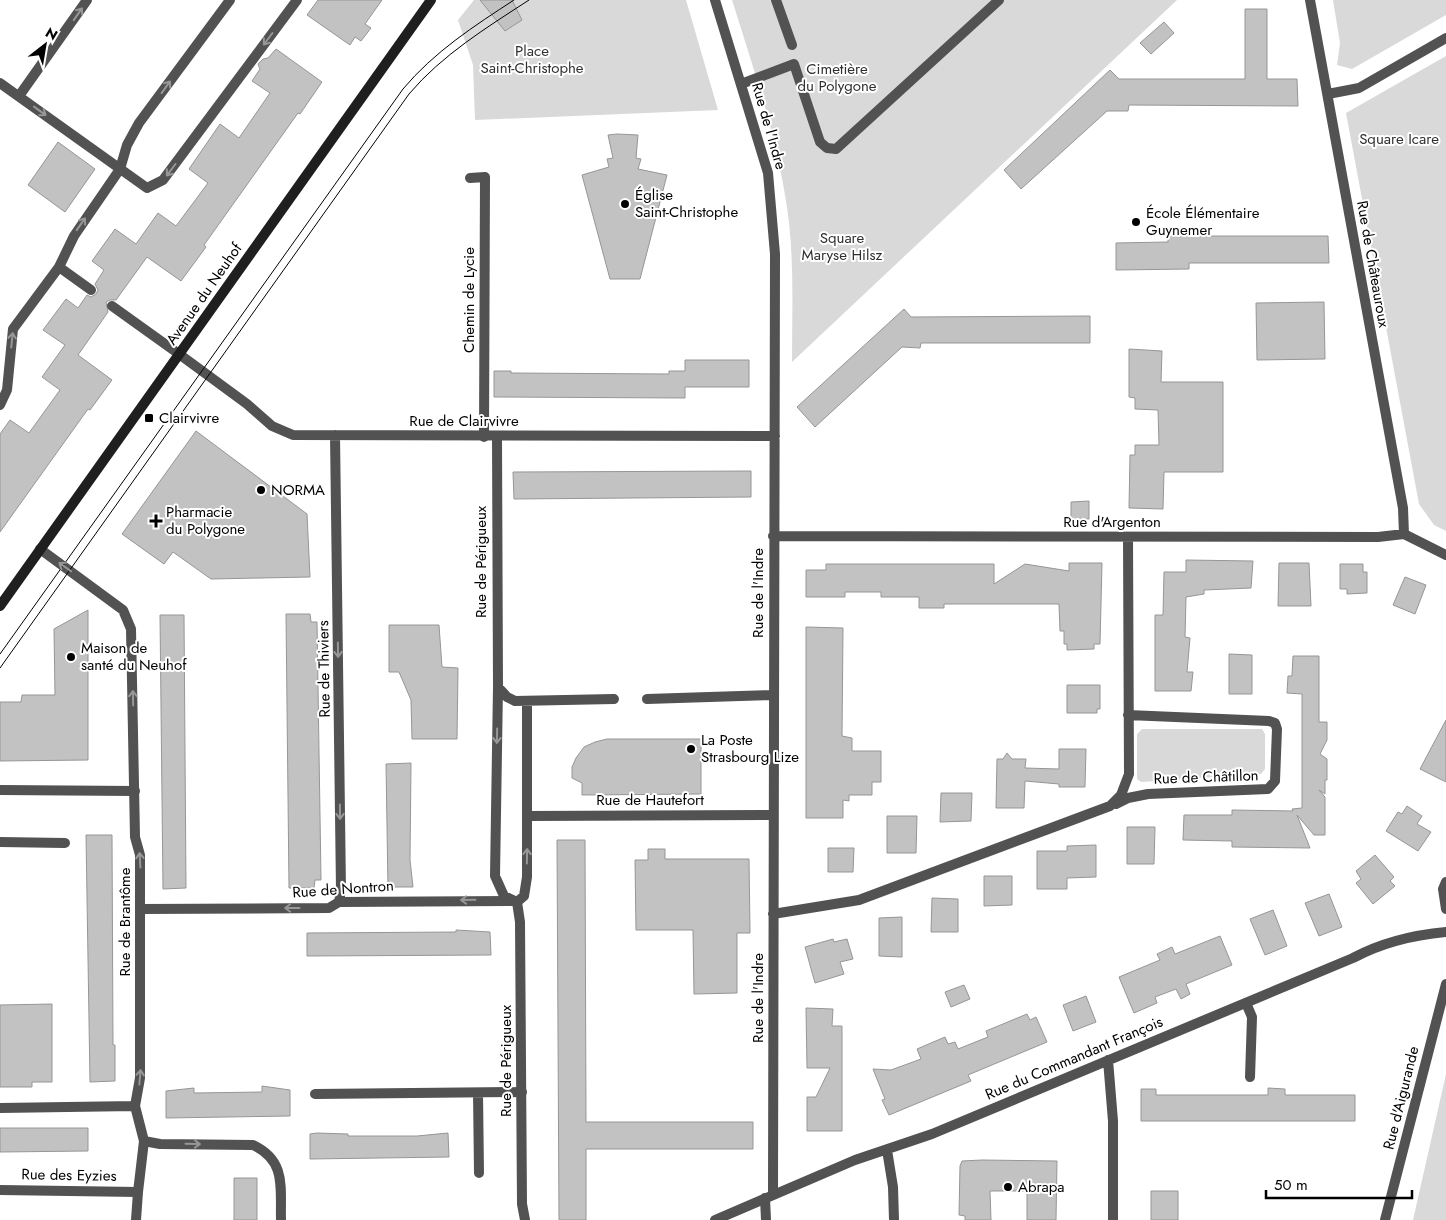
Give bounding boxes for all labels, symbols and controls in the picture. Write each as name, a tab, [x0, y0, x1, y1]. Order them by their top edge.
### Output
one-way arrow	[73, 7, 83, 21]
north arrow	[20, 20, 70, 70]
text: N	[42, 22, 62, 45]
one-way arrow	[263, 32, 273, 46]
park label: Place Saint-Christophe	[480, 40, 584, 79]
park label: Cimetière du Polygone	[797, 58, 877, 97]
one-way arrow	[161, 80, 171, 94]
street label: Rue de l'Indre	[746, 80, 792, 172]
one-way arrow	[32, 106, 46, 116]
park label: Square Icare	[1359, 128, 1439, 150]
one-way arrow	[166, 163, 176, 177]
place label: Église Saint-Christophe	[635, 184, 738, 223]
marker: Église Saint-Christophe	[619, 198, 631, 210]
street label: Rue de Châteauroux	[1351, 199, 1395, 330]
place label: École Élémentaire Guynemer	[1146, 202, 1260, 241]
marker: École Élémentaire Guynemer	[1130, 216, 1142, 228]
one-way arrow	[76, 217, 86, 231]
park label: Square Maryse Hilsz	[802, 227, 883, 266]
street label: Avenue du Neuhof	[161, 238, 248, 349]
street label: Chemin de Lycie	[458, 247, 480, 353]
one-way arrow	[7, 332, 17, 348]
place label: Clairvivre	[159, 407, 219, 429]
street label: Rue de Clairvivre	[409, 410, 519, 432]
marker: Clairvivre	[143, 412, 155, 424]
place label: NORMA	[271, 479, 325, 501]
marker: NORMA	[255, 484, 267, 496]
place label: Pharmacie du Polygone	[166, 501, 245, 540]
street label: Rue de Périgueux	[470, 505, 492, 618]
street label: Rue d'Argenton	[1063, 511, 1161, 533]
marker: Pharmacie du Polygone	[150, 515, 162, 527]
street label: Rue de l'Indre	[747, 548, 769, 638]
one-way arrow	[58, 562, 72, 572]
street label: Rue de Thiviers	[312, 620, 336, 718]
place label: Maison de santé du Neuhof	[81, 637, 187, 676]
one-way arrow	[333, 642, 343, 658]
marker: Maison de santé du Neuhof	[65, 651, 77, 663]
one-way arrow	[128, 690, 138, 706]
one-way arrow	[492, 728, 502, 744]
place label: La Poste Strasbourg Lize	[701, 729, 799, 768]
marker: La Poste Strasbourg Lize	[685, 743, 697, 755]
street label: Rue de Châtillon	[1153, 764, 1259, 790]
street label: Rue de Hautefort	[596, 789, 704, 811]
one-way arrow	[335, 804, 345, 820]
one-way arrow	[522, 849, 532, 865]
one-way arrow	[135, 852, 144, 868]
street label: Rue de Brantôme	[114, 867, 136, 977]
street label: Rue de Nontron	[292, 874, 394, 904]
one-way arrow	[461, 895, 477, 905]
one-way arrow	[284, 903, 300, 913]
street label: Rue de l'Indre	[747, 953, 769, 1043]
street label: Rue de Périgueux	[495, 1004, 517, 1117]
street label: Rue du Commandant François	[982, 1011, 1166, 1105]
street label: Rue d'Aigurande	[1378, 1044, 1425, 1152]
one-way arrow	[135, 1069, 144, 1085]
one-way arrow	[184, 1139, 201, 1149]
street label: Rue des Eyzies	[21, 1163, 117, 1187]
scale bar	[1266, 1168, 1412, 1200]
text: 50 m	[1274, 1174, 1308, 1196]
place label: Abrapa	[1018, 1176, 1065, 1198]
marker: Abrapa	[1002, 1181, 1014, 1193]

